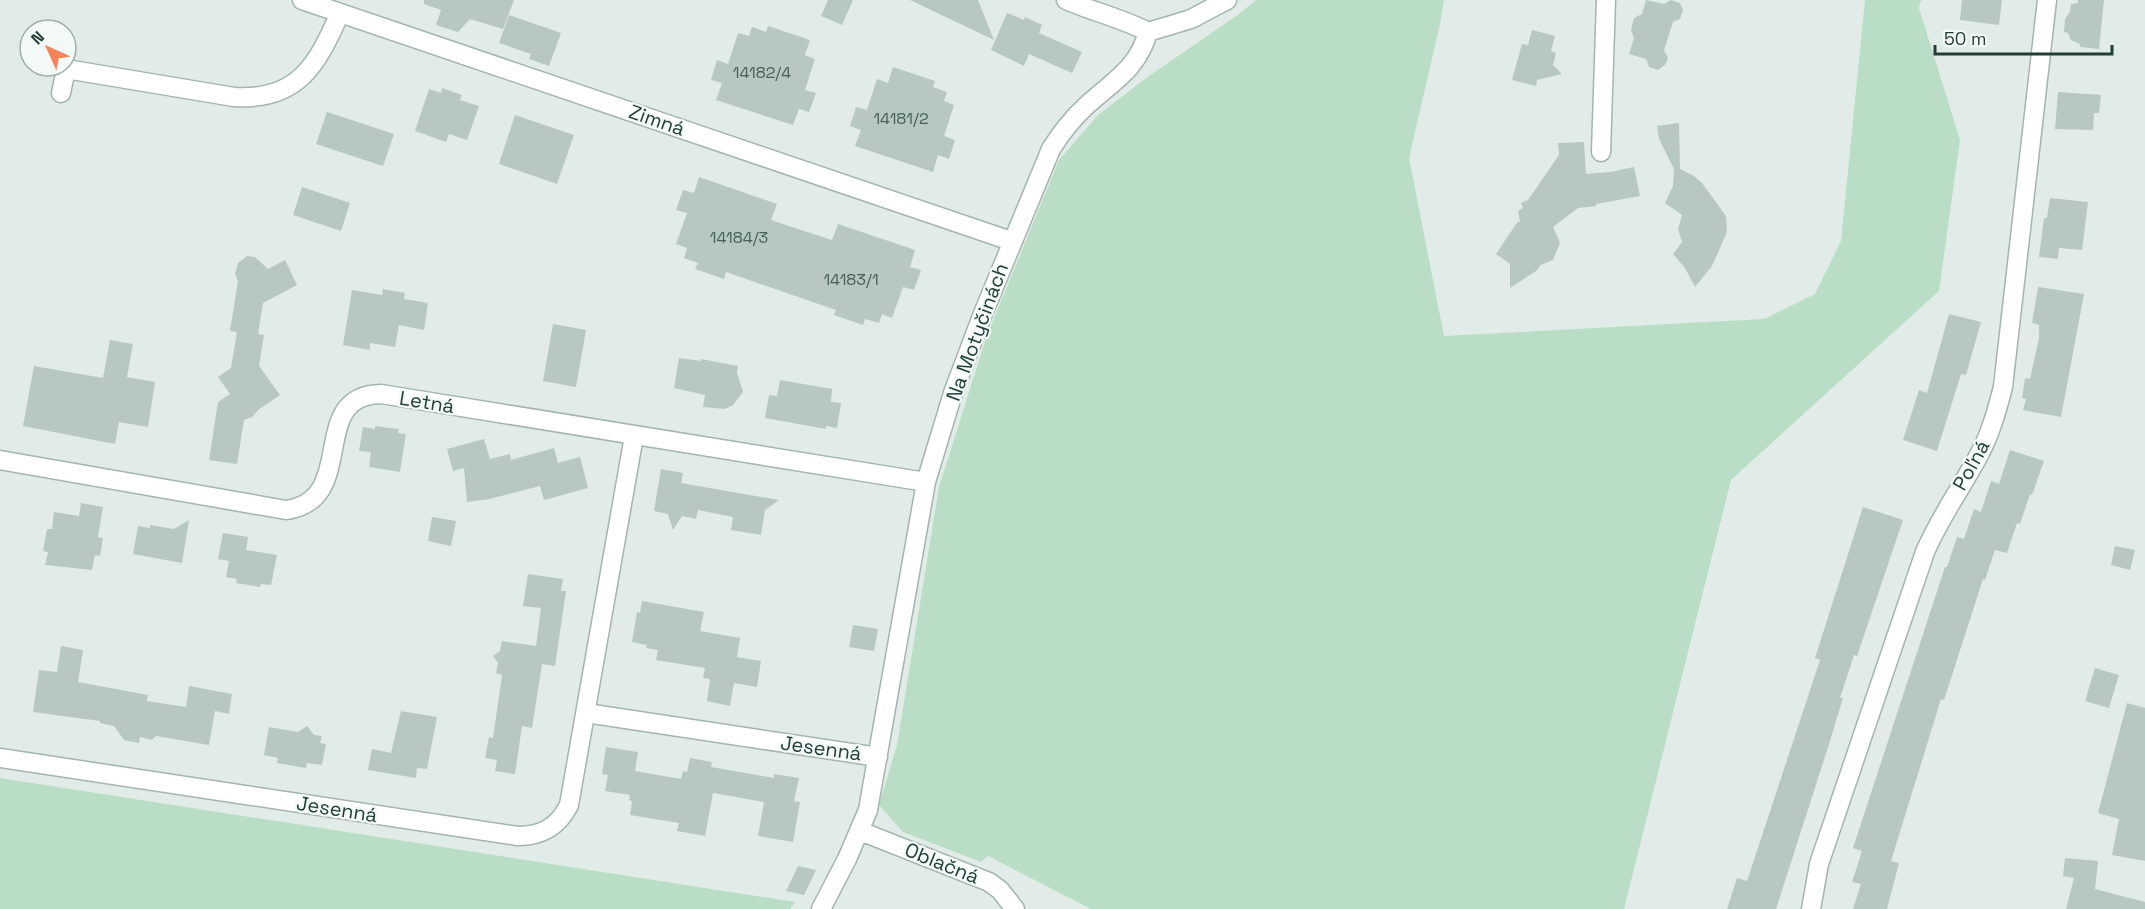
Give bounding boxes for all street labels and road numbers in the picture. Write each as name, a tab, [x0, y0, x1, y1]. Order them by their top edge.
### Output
street label: Zimná	[626, 98, 688, 142]
street label: Na Motyčinách	[940, 259, 1014, 405]
street label: Letná	[398, 385, 456, 419]
street label: Poľná	[1947, 435, 1995, 495]
street label: Jesenná	[779, 729, 863, 767]
street label: Jesenná	[295, 790, 379, 828]
street label: Oblačná	[901, 836, 983, 890]

